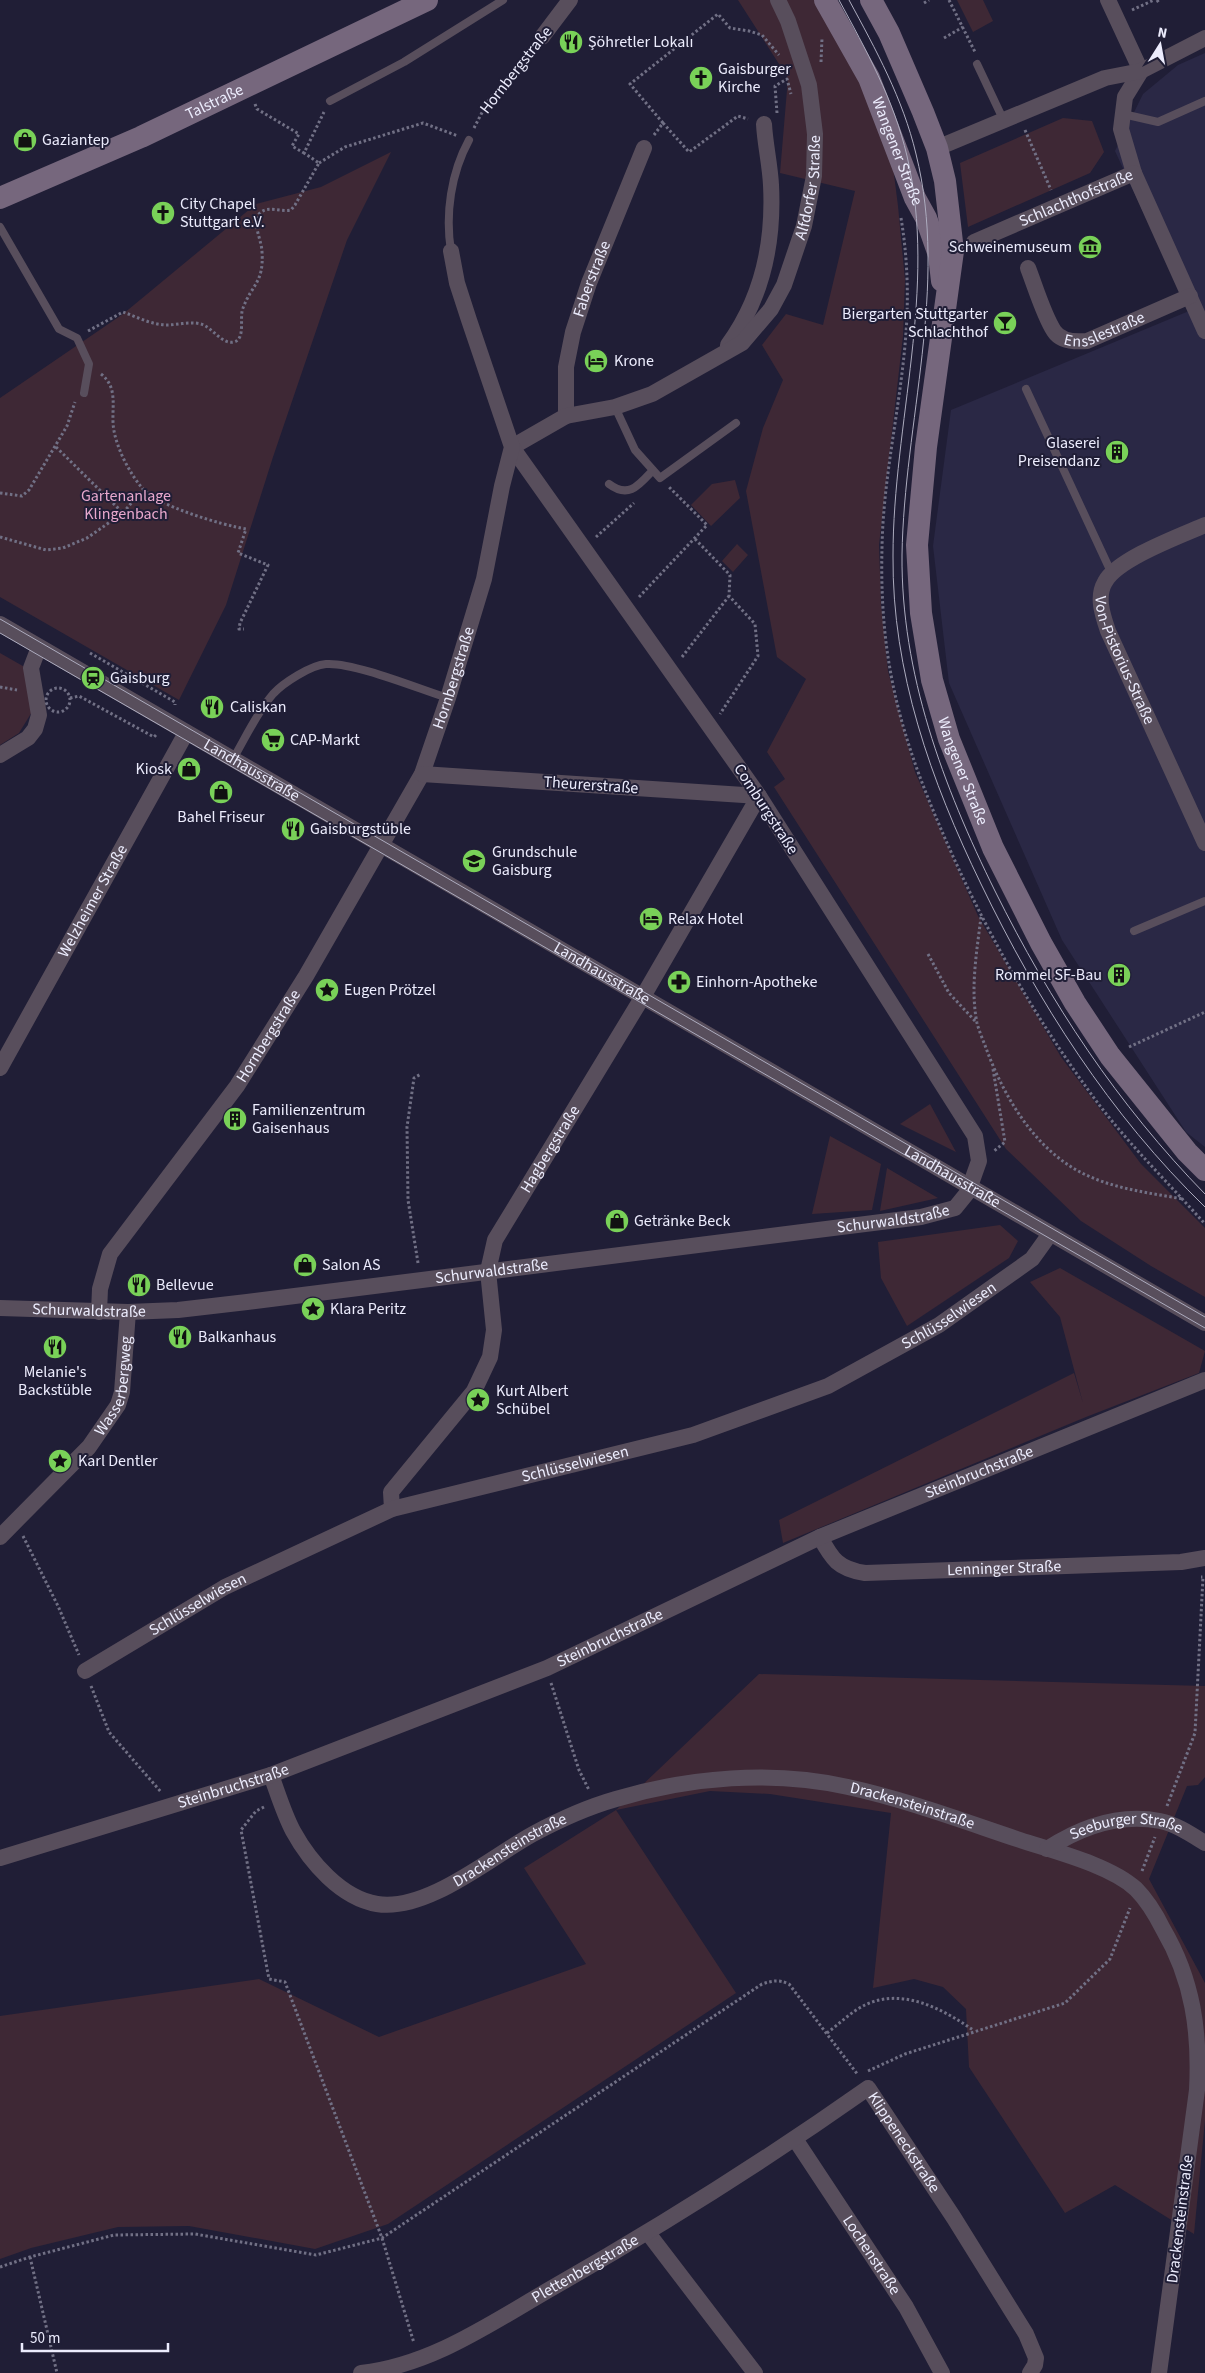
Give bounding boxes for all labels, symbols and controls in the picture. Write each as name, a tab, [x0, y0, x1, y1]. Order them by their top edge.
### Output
north arrow	[1135, 20, 1185, 70]
street label: Hornbergstraße	[475, 21, 557, 118]
text: N	[1156, 23, 1169, 44]
restaurant icon: Şöhretler Lokalı	[558, 29, 584, 55]
place label: Şöhretler Lokalı	[588, 31, 693, 53]
place label: Gaisburger Kirche	[718, 58, 791, 98]
church icon: Gaisburger Kirche	[688, 65, 714, 91]
street label: Talstraße	[182, 79, 247, 125]
street label: Wangener Straße	[866, 94, 928, 210]
shop icon: Gaziantep	[12, 127, 38, 153]
place label: Gaziantep	[42, 129, 110, 151]
street label: Alfdorfer Straße	[789, 135, 826, 243]
street label: Schlachthofstraße	[1015, 164, 1137, 232]
place label: City Chapel Stuttgart e.V.	[180, 193, 265, 233]
church icon: City Chapel Stuttgart e.V.	[150, 200, 176, 226]
museum icon: Schweinemuseum	[1077, 234, 1103, 260]
place label: Schweinemuseum	[949, 236, 1072, 258]
street label: Faberstraße	[568, 237, 616, 320]
place label: Biergarten Stuttgarter Schlachthof	[842, 303, 989, 343]
street label: Ensslestraße	[1062, 306, 1148, 353]
bar icon: Biergarten Stuttgarter Schlachthof	[992, 310, 1018, 336]
hotel icon: Krone	[583, 348, 609, 374]
place label: Krone	[614, 350, 654, 372]
place label: Glaserei Preisendanz	[1018, 432, 1100, 472]
building icon: Glaserei Preisendanz	[1104, 439, 1130, 465]
park label: Gartenanlage Klingenbach	[81, 485, 171, 525]
street label: Von-Pistorius-Straße	[1090, 596, 1160, 728]
street label: Hornbergstraße	[427, 624, 480, 732]
station icon: Gaisburg	[80, 665, 106, 691]
place label: Gaisburg	[110, 667, 170, 689]
restaurant icon: Caliskan	[199, 694, 225, 720]
place label: Caliskan	[230, 696, 287, 718]
street label: Wangener Straße	[932, 714, 994, 828]
supermarket icon: CAP-Markt	[260, 727, 286, 753]
place label: CAP-Markt	[290, 729, 360, 751]
street label: Landhausstraße	[199, 733, 304, 807]
shop icon: Kiosk	[176, 756, 202, 782]
place label: Kiosk	[136, 758, 172, 780]
street label: Comburgstraße	[728, 759, 804, 859]
street label: Theurerstraße	[543, 771, 639, 799]
shop icon: Bahel Friseur	[208, 779, 234, 805]
place label: Bahel Friseur	[177, 806, 265, 828]
restaurant icon: Gaisburgstüble	[280, 816, 306, 842]
place label: Gaisburgstüble	[310, 818, 411, 840]
street label: Welzheimer Straße	[53, 841, 133, 961]
place label: Grundschule Gaisburg	[492, 841, 577, 881]
school or university icon: Grundschule Gaisburg	[461, 848, 487, 874]
hotel icon: Relax Hotel	[638, 906, 664, 932]
place label: Relax Hotel	[668, 908, 743, 930]
street label: Landhausstraße	[550, 937, 654, 1010]
building icon: Rommel SF-Bau	[1106, 962, 1132, 988]
place label: Rommel SF-Bau	[995, 964, 1102, 986]
pharmacy icon: Einhorn-Apotheke	[666, 969, 692, 995]
place label: Einhorn-Apotheke	[696, 971, 817, 993]
place icon: Eugen Prötzel	[314, 977, 340, 1003]
place label: Eugen Prötzel	[344, 979, 436, 1001]
street label: Hornbergstraße	[231, 985, 306, 1087]
place label: Familienzentrum Gaisenhaus	[252, 1099, 366, 1139]
street label: Hagbergstraße	[515, 1101, 585, 1197]
building icon: Familienzentrum Gaisenhaus	[222, 1106, 248, 1132]
street label: Landhausstraße	[900, 1140, 1005, 1213]
street label: Schurwaldstraße	[835, 1199, 952, 1239]
shop icon: Getränke Beck	[604, 1208, 630, 1234]
place label: Getränke Beck	[634, 1210, 730, 1232]
shop icon: Salon AS	[292, 1252, 318, 1278]
street label: Schurwaldstraße	[434, 1253, 549, 1289]
place label: Salon AS	[322, 1254, 381, 1276]
restaurant icon: Bellevue	[126, 1272, 152, 1298]
place label: Bellevue	[156, 1274, 214, 1296]
street label: Schlüsselwiesen	[897, 1277, 1001, 1355]
place icon: Klara Peritz	[300, 1296, 326, 1322]
street label: Schurwaldstraße	[32, 1298, 146, 1323]
place label: Klara Peritz	[330, 1298, 406, 1320]
restaurant icon: Balkanhaus	[167, 1324, 193, 1350]
place label: Balkanhaus	[198, 1326, 277, 1348]
restaurant icon: Melanie's Backstüble	[42, 1334, 68, 1360]
street label: Wasserbergweg	[89, 1335, 137, 1440]
place label: Melanie's Backstüble	[18, 1361, 92, 1401]
place label: Kurt Albert Schübel	[496, 1380, 569, 1420]
place icon: Kurt Albert Schübel	[465, 1387, 491, 1413]
street label: Schlüsselwiesen	[519, 1440, 631, 1488]
street label: Steinbruchstraße	[921, 1440, 1037, 1504]
place icon: Karl Dentler	[47, 1448, 73, 1474]
place label: Karl Dentler	[78, 1450, 158, 1472]
street label: Lenninger Straße	[947, 1555, 1062, 1581]
street label: Schlüsselwiesen	[145, 1567, 250, 1641]
street label: Steinbruchstraße	[553, 1603, 667, 1673]
street label: Steinbruchstraße	[175, 1758, 292, 1814]
street label: Drackensteinstraße	[848, 1777, 978, 1835]
street label: Drackensteinstraße	[449, 1808, 570, 1892]
street label: Seeburger Straße	[1066, 1808, 1187, 1845]
street label: Klippeneckstraße	[862, 2087, 945, 2197]
street label: Drackensteinstraße	[1161, 2154, 1199, 2284]
street label: Lochenstraße	[837, 2211, 906, 2299]
street label: Plettenbergstraße	[527, 2229, 643, 2309]
scale bar	[22, 2320, 169, 2352]
text: 50 m	[30, 2328, 60, 2349]

